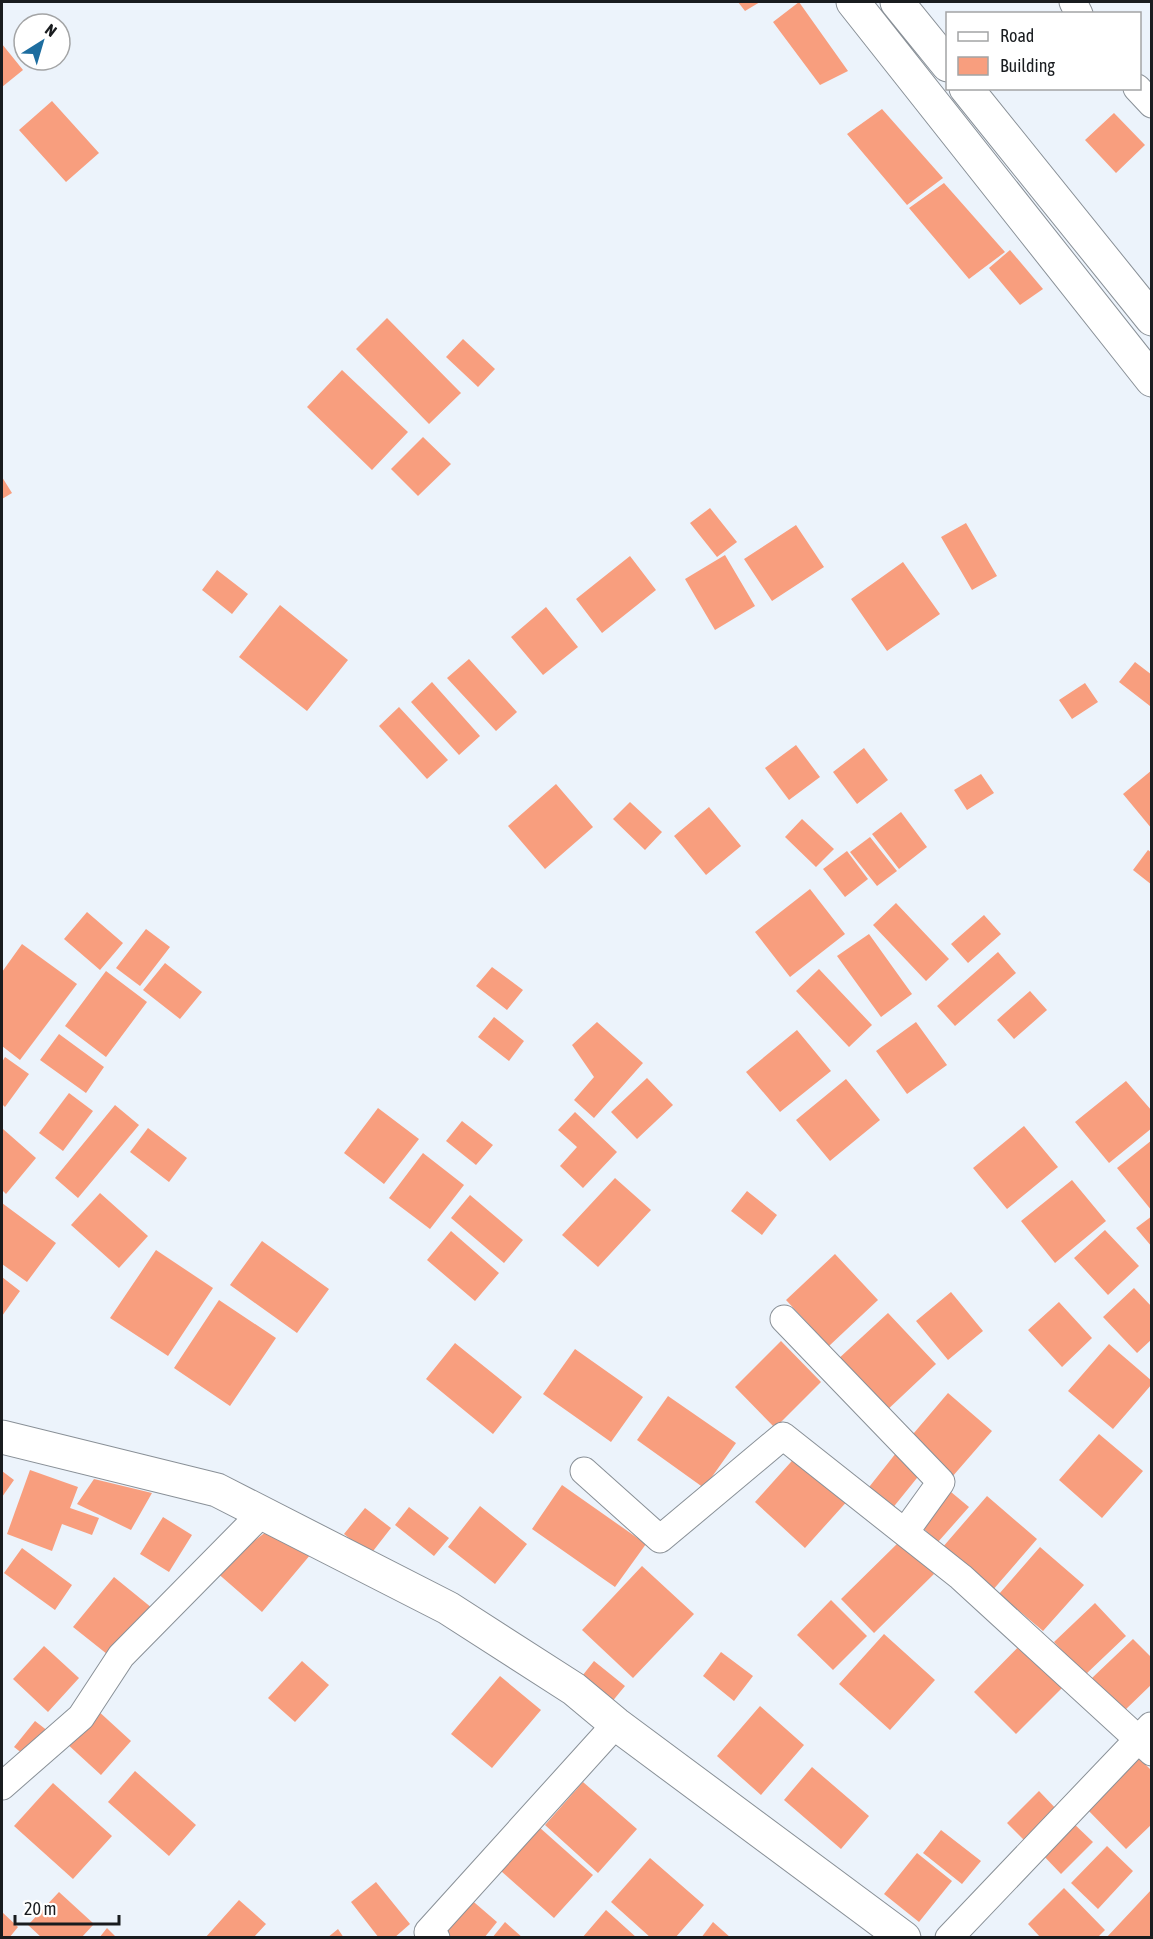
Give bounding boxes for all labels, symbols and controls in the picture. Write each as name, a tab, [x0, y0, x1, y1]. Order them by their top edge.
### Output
north arrow	[12, 12, 72, 72]
legend	[946, 12, 1141, 90]
text: N	[42, 20, 60, 40]
text: Road	[1000, 25, 1034, 46]
text: Building	[1000, 55, 1055, 76]
scale bar	[15, 1888, 118, 1926]
text: 20 m	[24, 1898, 56, 1919]

